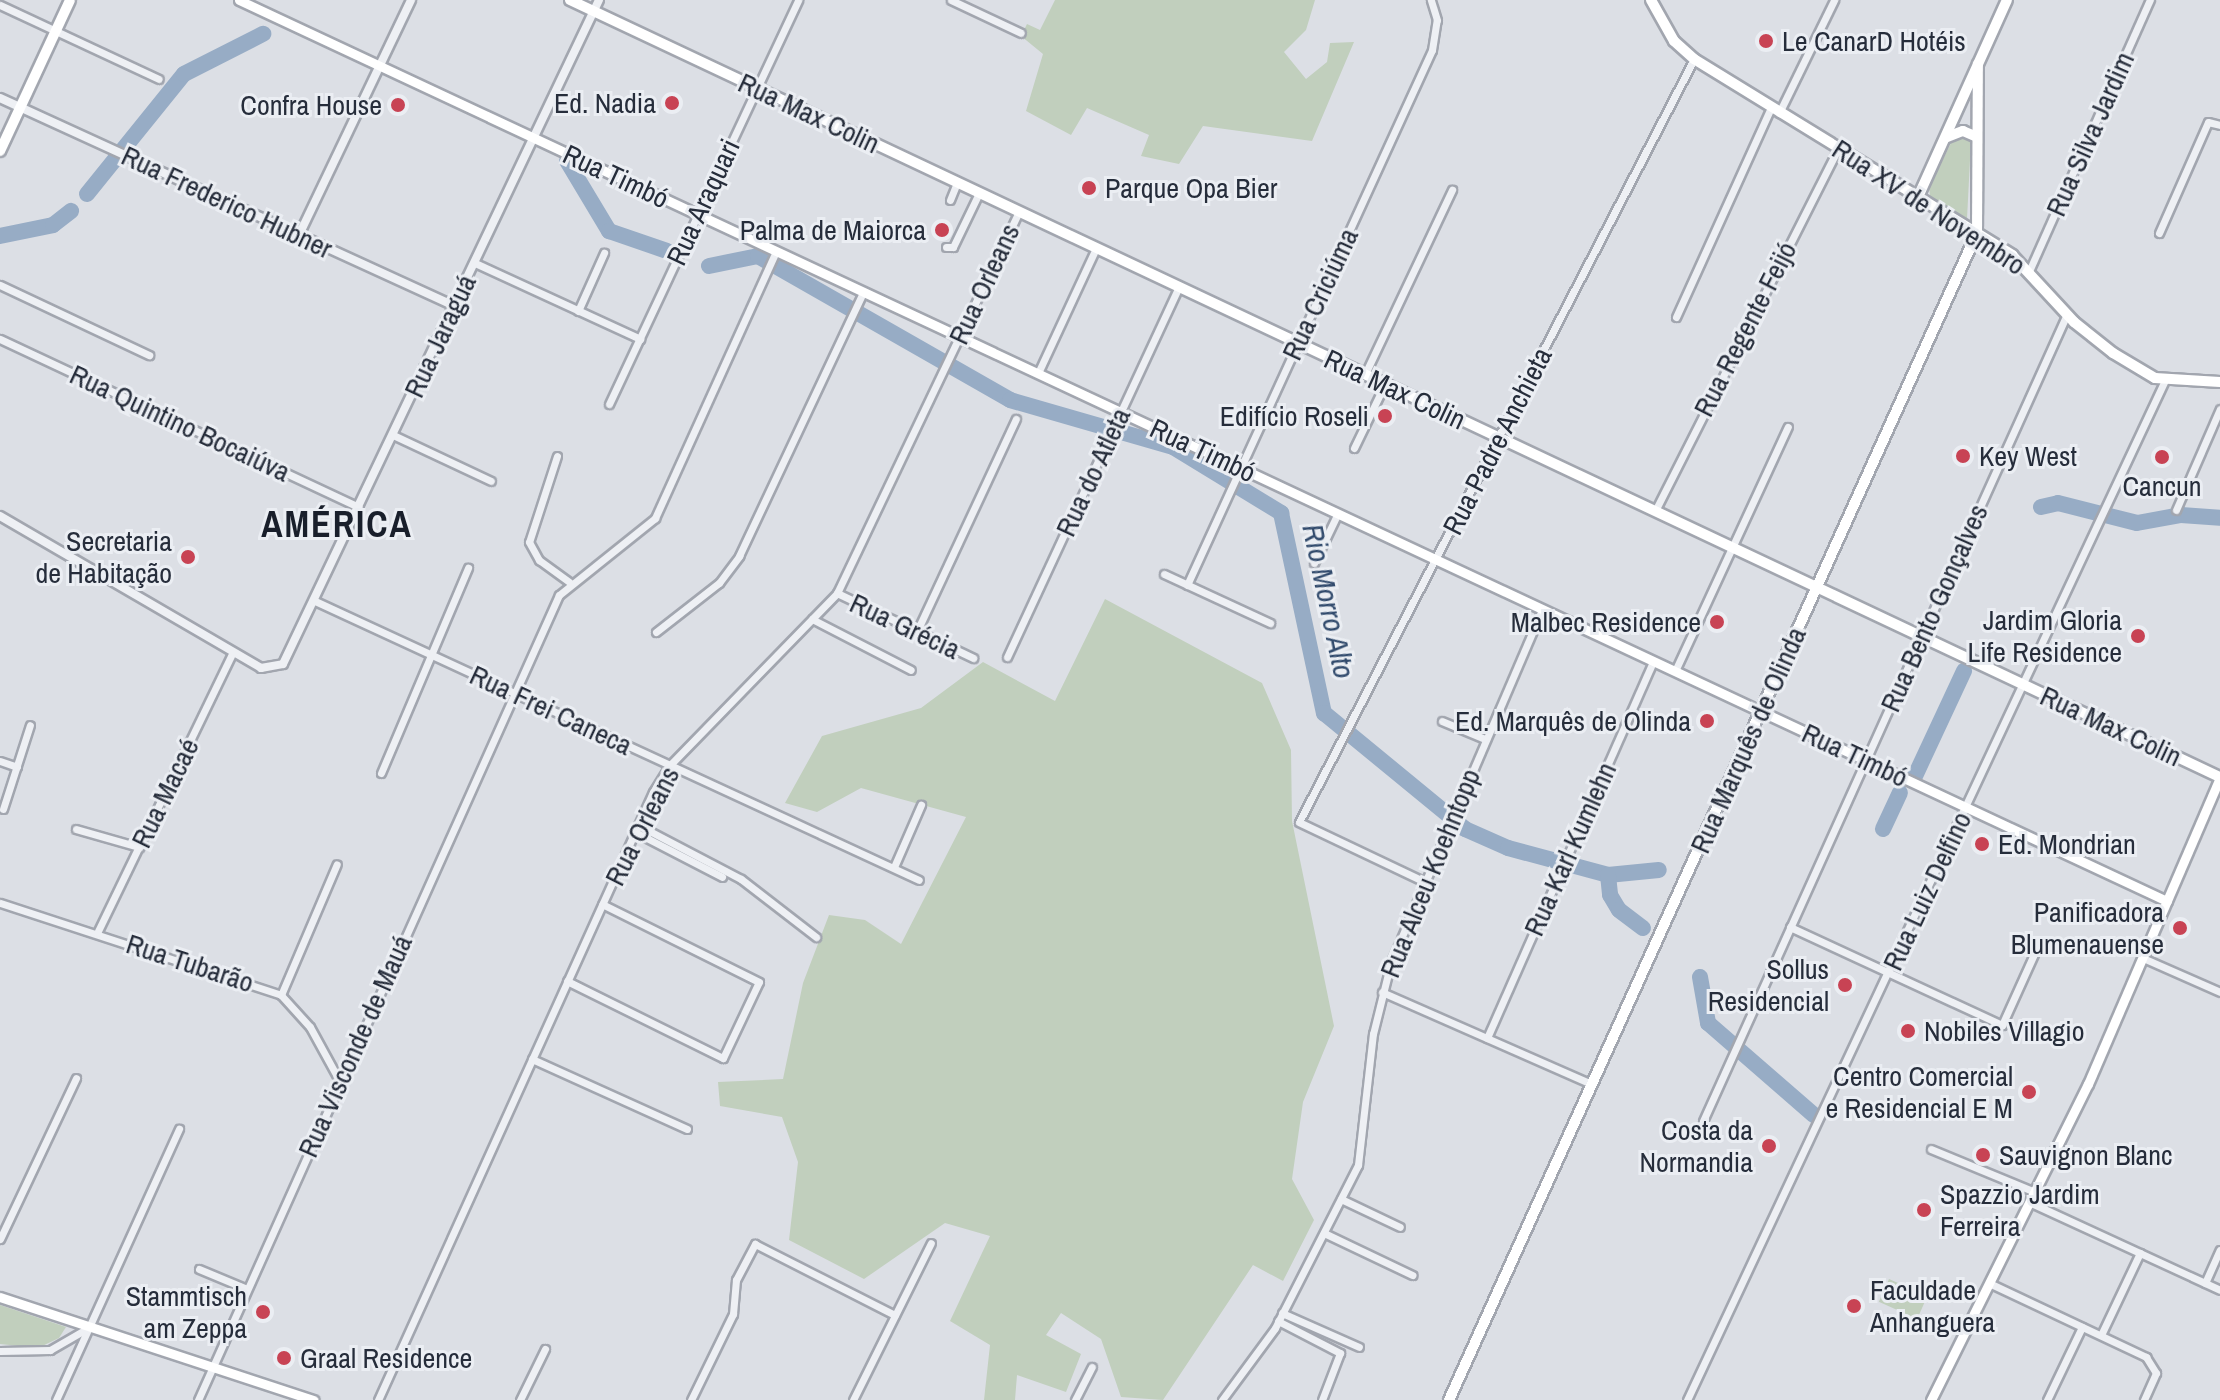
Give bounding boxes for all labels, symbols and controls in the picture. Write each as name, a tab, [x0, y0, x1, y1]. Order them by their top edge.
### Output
place label: Le CanarD Hotéis	[1782, 24, 1966, 58]
marker: Le CanarD Hotéis	[1757, 32, 1775, 50]
street label: Rua Silva Jardim	[2039, 47, 2141, 221]
street label: Rua Max Colin	[733, 66, 885, 160]
place label: Ed. Nadia	[554, 86, 656, 120]
place label: Confra House	[240, 88, 382, 122]
marker: Ed. Nadia	[663, 94, 681, 112]
marker: Confra House	[389, 96, 407, 114]
street label: Rua XV de Novembro	[1826, 132, 2032, 282]
street label: Rua Araquari	[659, 133, 747, 271]
street label: Rua Timbó	[558, 137, 674, 215]
street label: Rua Frederico Hubner	[116, 139, 338, 265]
place label: Parque Opa Bier	[1105, 171, 1277, 205]
marker: Parque Opa Bier	[1080, 179, 1098, 197]
place label: Palma de Maiorca	[740, 213, 926, 247]
street label: Rua Orleans	[942, 218, 1026, 350]
marker: Palma de Maiorca	[933, 221, 951, 239]
street label: Rua Criciúma	[1275, 223, 1365, 365]
street label: Rua Regente Feijó	[1687, 236, 1803, 422]
street label: Rua Jaraguá	[397, 269, 483, 403]
street label: Rua Padre Anchieta	[1435, 341, 1559, 541]
street label: Rua Max Colin	[1319, 342, 1471, 436]
street label: Rua Quintino Bocaiúva	[65, 357, 295, 489]
place label: Edifício Roseli	[1220, 399, 1369, 433]
street label: Rua do Atleta	[1048, 402, 1138, 542]
marker: Edifício Roseli	[1376, 407, 1394, 425]
street label: Rua Timbó	[1145, 411, 1261, 489]
place label: Key West	[1979, 439, 2077, 473]
marker: Key West	[1954, 447, 1972, 465]
marker: Cancun	[2153, 448, 2171, 466]
place label: Cancun	[2122, 469, 2202, 503]
street label: Rua Bento Gonçalves	[1873, 499, 1995, 717]
district label: AMÉRICA	[261, 503, 413, 547]
water label: Rio Morro Alto	[1295, 520, 1363, 682]
place label: Secretaria de Habitação	[35, 524, 172, 590]
marker: Secretaria de Habitação	[179, 548, 197, 566]
street label: Rua Grécia	[845, 586, 965, 666]
place label: Jardim Gloria Life Residence	[1968, 603, 2122, 669]
place label: Malbec Residence	[1511, 605, 1701, 639]
marker: Malbec Residence	[1708, 613, 1726, 631]
street label: Rua Marquês de Olinda	[1683, 622, 1813, 858]
marker: Jardim Gloria Life Residence	[2129, 627, 2147, 645]
street label: Rua Frei Caneca	[465, 658, 637, 762]
street label: Rua Max Colin	[2035, 679, 2187, 773]
place label: Ed. Marquês de Olinda	[1455, 704, 1691, 738]
marker: Ed. Marquês de Olinda	[1698, 712, 1716, 730]
street label: Rua Timbó	[1797, 716, 1913, 794]
street label: Rua Macaé	[124, 733, 206, 853]
street label: Rua Karl Kumlehn	[1517, 757, 1623, 941]
street label: Rua Orleans	[598, 761, 686, 891]
street label: Rua Alceu Koehntopp	[1373, 763, 1487, 983]
street label: Rua Luiz Delfino	[1876, 806, 1978, 976]
place label: Ed. Mondrian	[1998, 827, 2136, 861]
marker: Ed. Mondrian	[1973, 835, 1991, 853]
place label: Panificadora Blumenauense	[2011, 895, 2164, 961]
marker: Panificadora Blumenauense	[2171, 919, 2189, 937]
street label: Rua Tubarão	[122, 927, 258, 999]
street label: Rua Visconde de Mauá	[291, 930, 419, 1162]
place label: Sollus Residencial	[1708, 952, 1829, 1018]
marker: Sollus Residencial	[1836, 976, 1854, 994]
place label: Nobiles Villagio	[1924, 1014, 2084, 1048]
marker: Nobiles Villagio	[1899, 1022, 1917, 1040]
place label: Centro Comercial e Residencial E M	[1825, 1059, 2013, 1125]
marker: Centro Comercial e Residencial E M	[2020, 1083, 2038, 1101]
place label: Costa da Normandia	[1639, 1113, 1753, 1179]
marker: Costa da Normandia	[1760, 1137, 1778, 1155]
place label: Sauvignon Blanc	[1999, 1138, 2173, 1172]
marker: Sauvignon Blanc	[1974, 1146, 1992, 1164]
place label: Spazzio Jardim Ferreira	[1940, 1177, 2100, 1243]
marker: Spazzio Jardim Ferreira	[1915, 1201, 1933, 1219]
place label: Faculdade Anhanguera	[1870, 1273, 1995, 1339]
place label: Stammtisch am Zeppa	[126, 1279, 247, 1345]
marker: Faculdade Anhanguera	[1845, 1297, 1863, 1315]
marker: Stammtisch am Zeppa	[254, 1303, 272, 1321]
place label: Graal Residence	[300, 1341, 472, 1375]
marker: Graal Residence	[275, 1349, 293, 1367]

